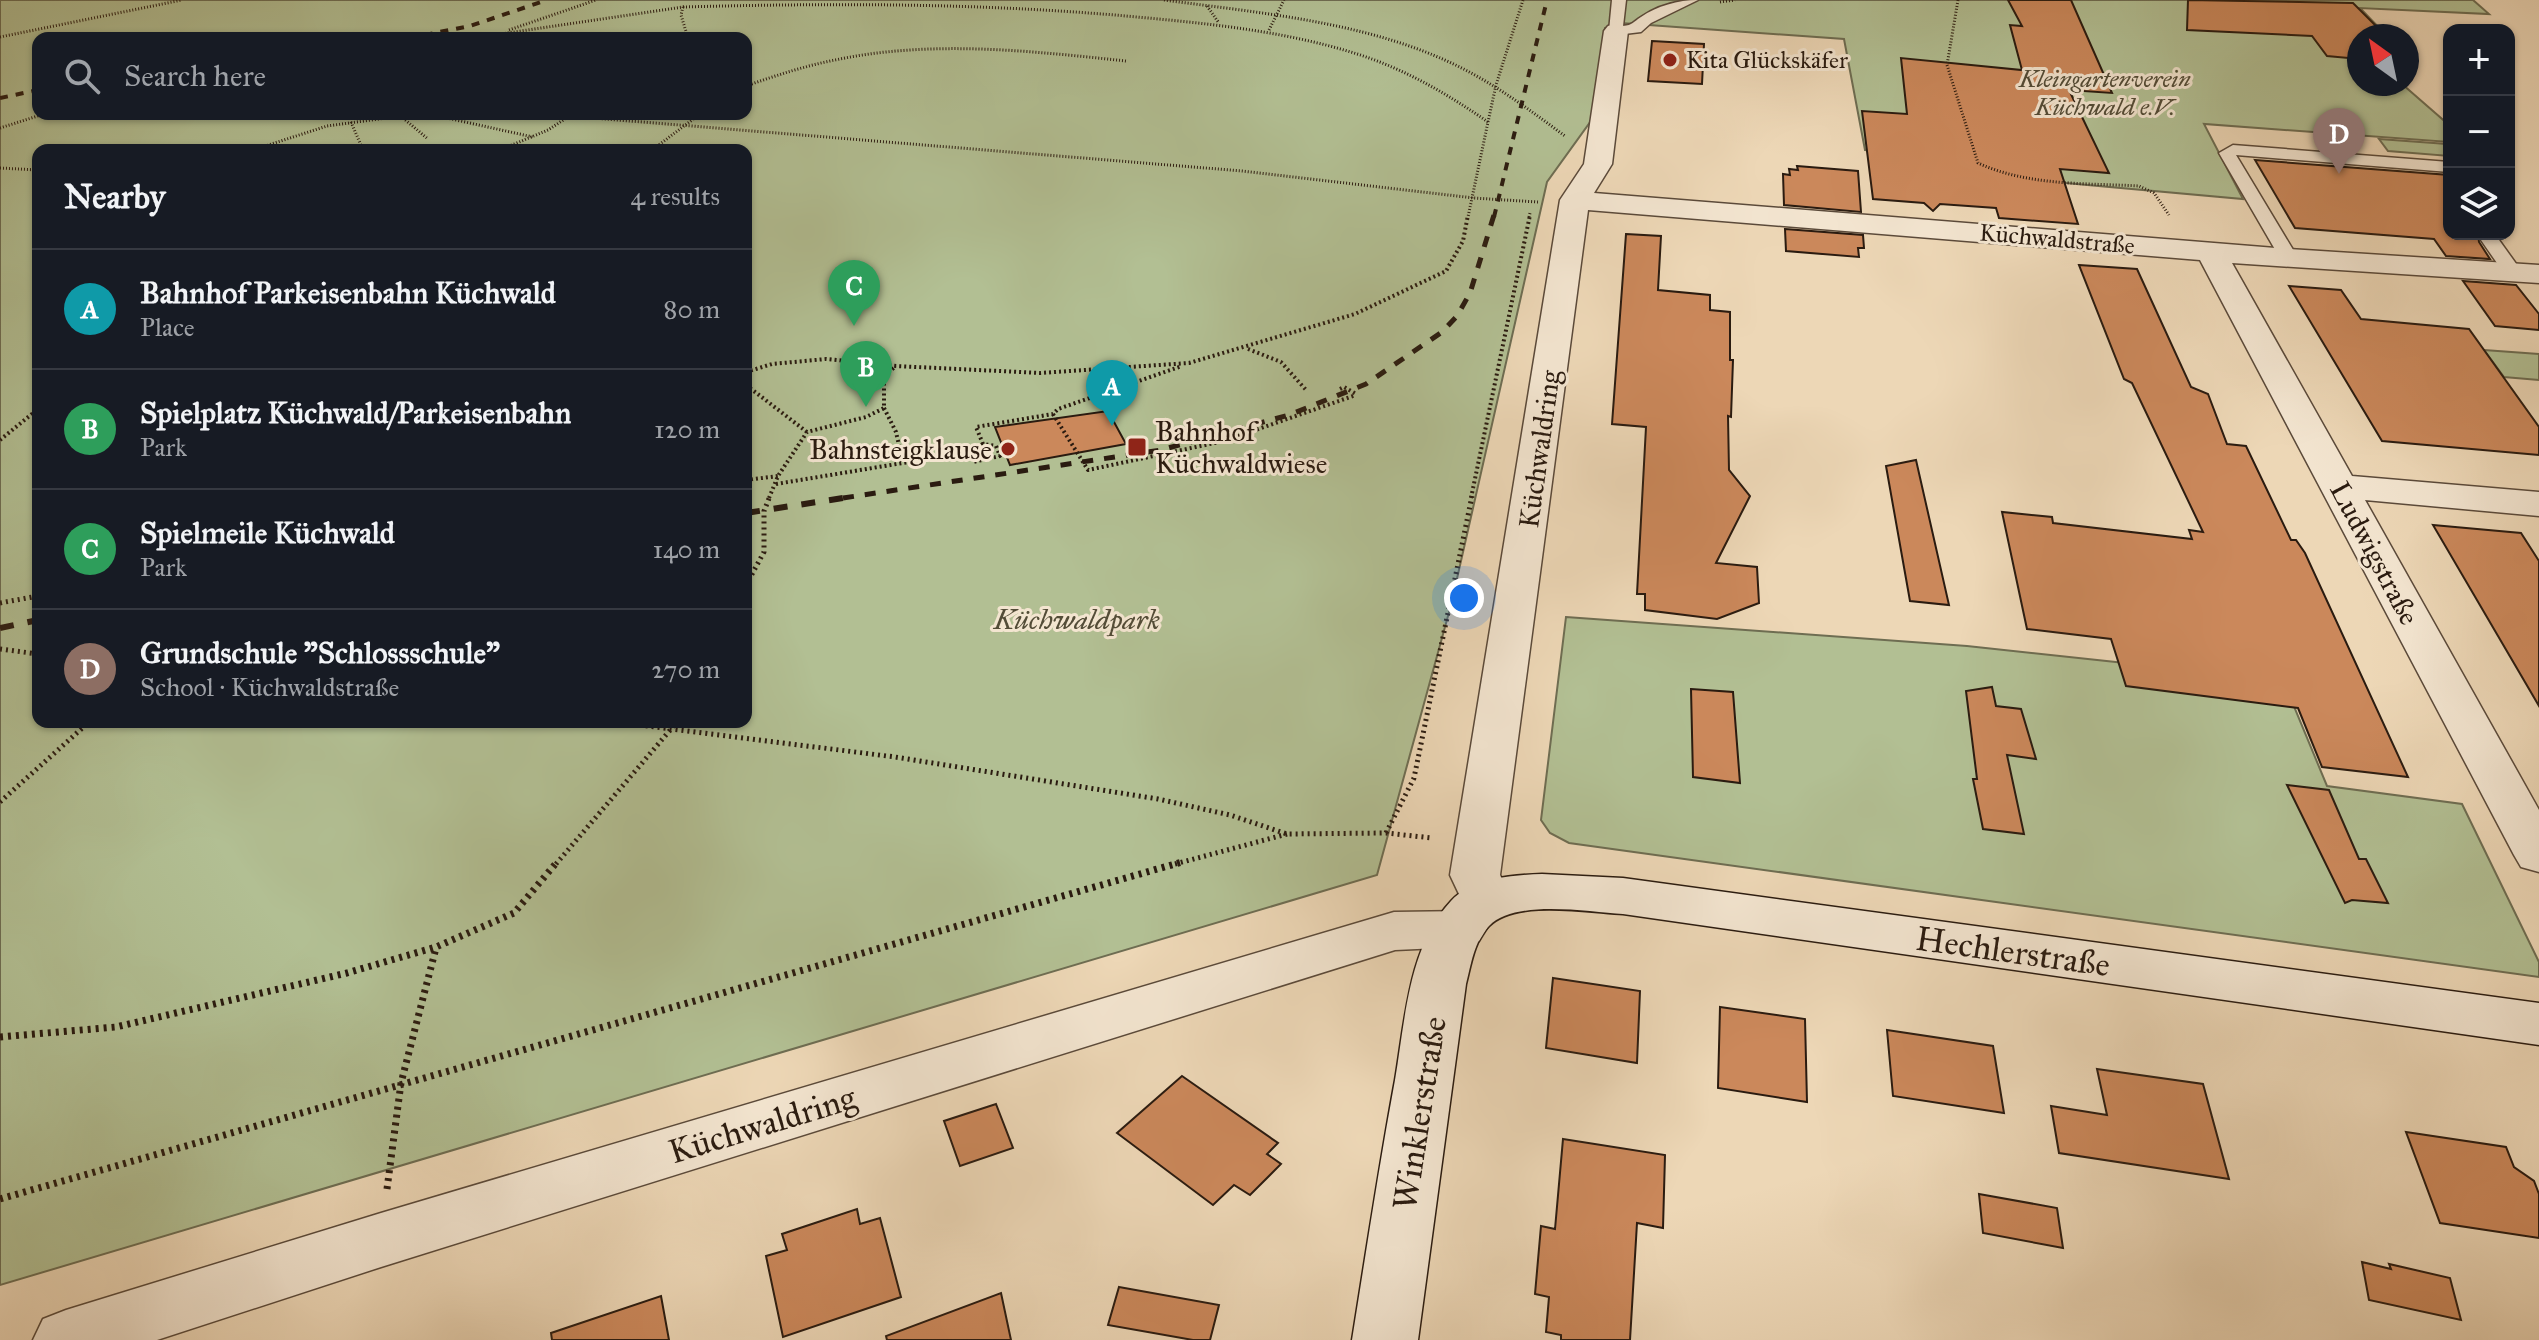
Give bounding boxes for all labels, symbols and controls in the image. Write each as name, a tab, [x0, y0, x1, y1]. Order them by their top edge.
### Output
north arrow	[2347, 24, 2419, 96]
map controls	[2443, 24, 2515, 240]
button: +	[2443, 24, 2515, 96]
search box	[32, 32, 752, 120]
place label: Kita Glückskäfer	[1686, 45, 1848, 75]
marker: Kita Glückskäfer	[1661, 51, 1679, 69]
icon: search	[60, 54, 104, 98]
text: Search here	[124, 58, 266, 94]
park label: Kleingartenverein Küchwald e.V.	[2018, 64, 2191, 122]
button: −	[2443, 96, 2515, 168]
pin: D	[2313, 108, 2365, 174]
button: layers	[2443, 168, 2515, 240]
text: Nearby	[64, 176, 166, 217]
text: 4 results	[631, 180, 720, 212]
street label: Küchwaldstraße	[1978, 217, 2136, 261]
pin: C	[828, 260, 880, 326]
text: Bahnhof Parkeisenbahn Küchwald	[140, 275, 556, 311]
text: A	[81, 293, 99, 325]
text: 80 m	[664, 293, 720, 325]
text: Place	[140, 311, 195, 343]
pin: B	[840, 341, 892, 407]
pin: A	[1086, 360, 1138, 426]
street label: Küchwaldring	[1511, 367, 1568, 530]
text: Spielplatz Küchwald/Parkeisenbahn	[140, 395, 571, 431]
text: B	[81, 413, 99, 445]
text: 120 m	[654, 413, 720, 445]
place label: Bahnhof Küchwaldwiese	[1155, 414, 1327, 481]
text: Park	[140, 431, 187, 463]
place label: Bahnsteigklause	[809, 432, 992, 467]
marker: Bahnhof Küchwaldwiese	[1126, 436, 1148, 458]
marker: Bahnsteigklause	[999, 440, 1017, 458]
street label: Ludwigstraße	[2322, 476, 2427, 631]
text: Spielmeile Küchwald	[140, 515, 395, 551]
text: C	[81, 533, 99, 565]
text: 140 m	[653, 533, 720, 565]
text: Park	[140, 551, 187, 583]
your location	[1444, 578, 1484, 618]
park label: Küchwaldpark	[992, 602, 1161, 637]
text: Grundschule "Schlossschule"	[140, 635, 500, 671]
text: D	[80, 653, 100, 685]
text: 270 m	[651, 653, 720, 685]
text: School · Küchwaldstraße	[140, 671, 399, 703]
street label: Hechlerstraße	[1913, 918, 2113, 985]
street label: Winklerstraße	[1384, 1014, 1455, 1213]
street label: Küchwaldring	[664, 1077, 861, 1172]

